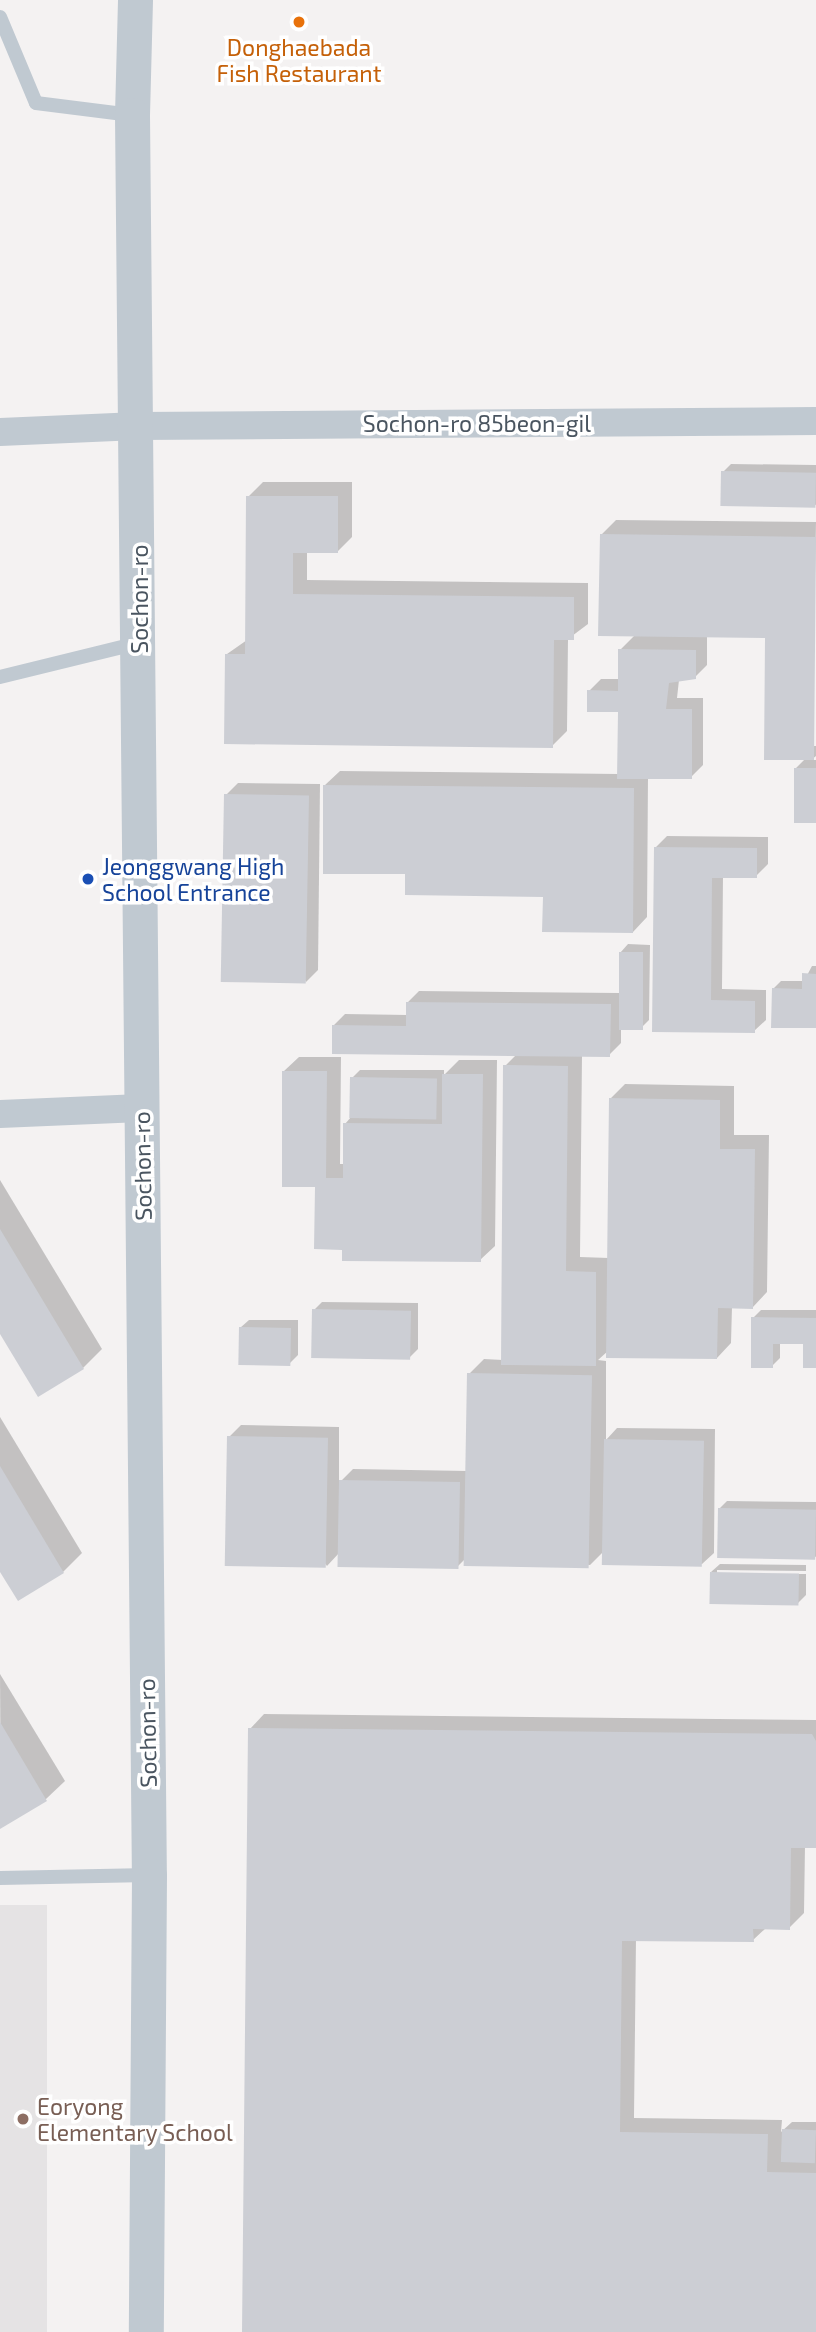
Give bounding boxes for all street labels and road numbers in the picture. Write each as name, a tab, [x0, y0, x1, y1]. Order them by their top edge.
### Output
street label: Sochon-ro 85beon-gil	[363, 409, 591, 437]
street label: Sochon-ro	[125, 544, 153, 654]
street label: Sochon-ro	[127, 1111, 157, 1221]
street label: Sochon-ro	[132, 1678, 162, 1788]

